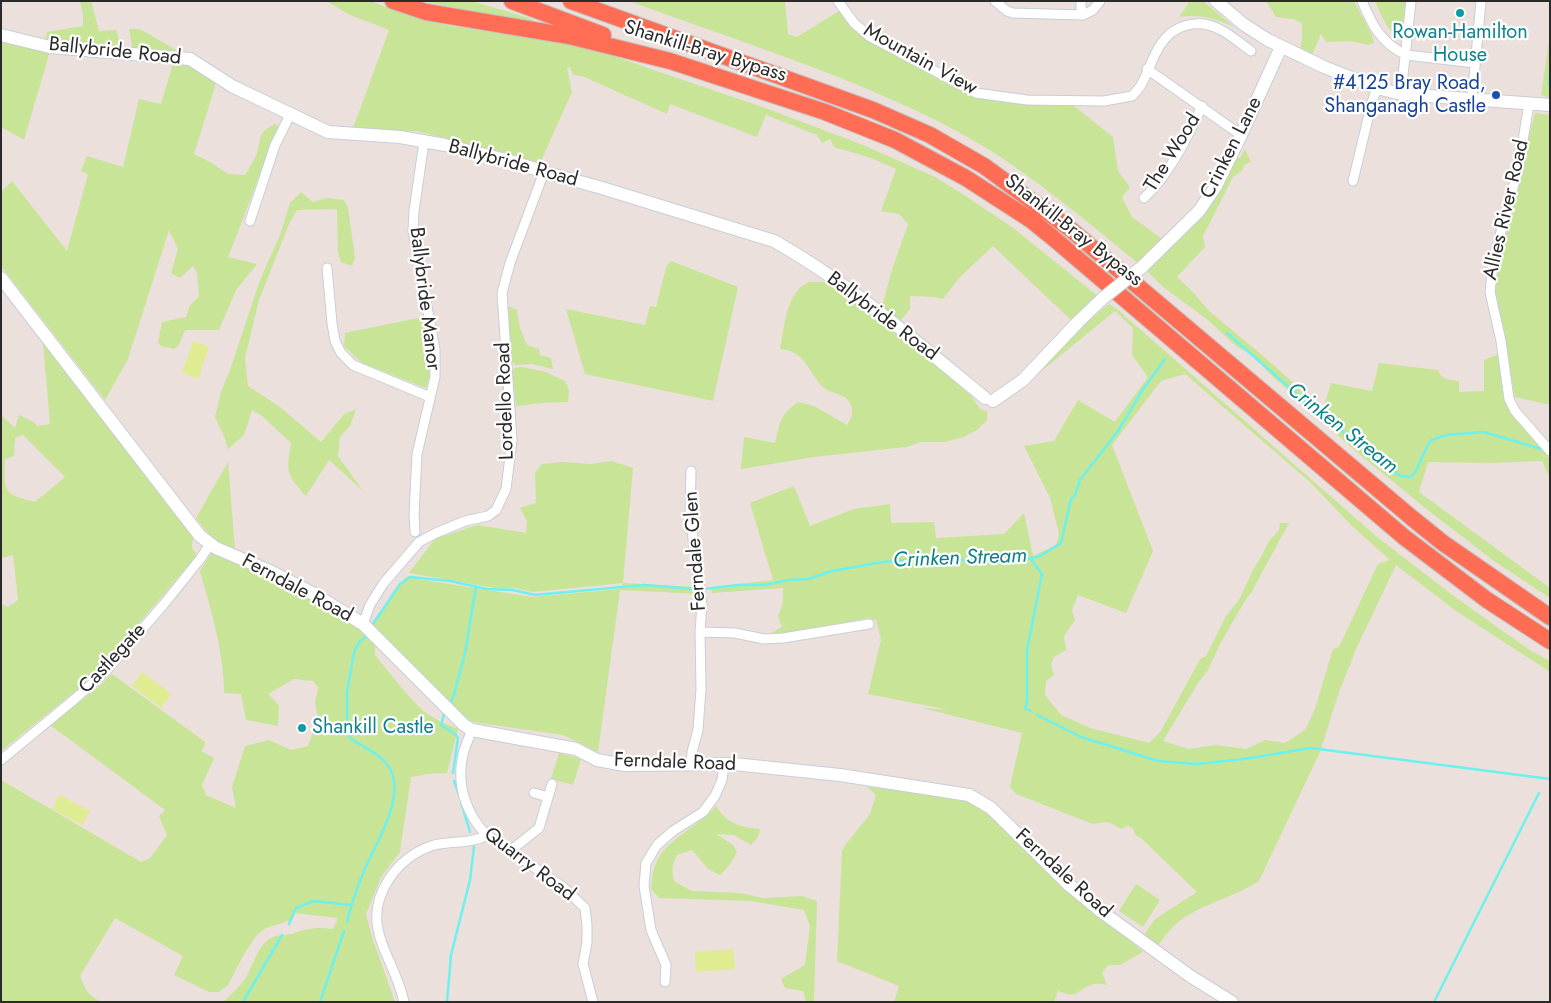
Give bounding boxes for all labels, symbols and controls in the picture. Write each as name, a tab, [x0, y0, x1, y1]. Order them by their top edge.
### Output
marker: Rowan-Hamilton House	[1454, 7, 1466, 19]
street label: Shankill-Bray Bypass	[621, 16, 789, 88]
street label: Mountain View	[859, 19, 981, 101]
place label: Rowan-Hamilton House	[1392, 21, 1528, 68]
street label: Ballybride Road	[48, 33, 182, 71]
place label: #4125 Bray Road, Shanganagh Castle	[1324, 72, 1486, 119]
marker: #4125 Bray Road, Shanganagh Castle	[1490, 89, 1502, 101]
street label: Crinken Lane	[1196, 93, 1268, 203]
street label: The Wood	[1140, 110, 1206, 196]
street label: Ballybride Road	[446, 135, 580, 193]
street label: Allies River Road	[1479, 138, 1535, 282]
street label: Shankill-Bray Bypass	[999, 170, 1147, 292]
street label: Ballybride Manor	[403, 226, 445, 372]
street label: Ballybride Road	[822, 267, 942, 367]
street label: Lordello Road	[492, 342, 520, 460]
water label: Crinken Stream	[1282, 378, 1402, 480]
street label: Ferndale Glen	[680, 490, 712, 612]
water label: Crinken Stream	[893, 544, 1027, 574]
street label: Ferndale Road	[237, 550, 357, 628]
street label: Castlegate	[74, 619, 152, 699]
place label: Shankill Castle	[312, 716, 434, 740]
marker: Shankill Castle	[296, 722, 308, 734]
street label: Ferndale Road	[614, 749, 736, 777]
street label: Quarry Road	[479, 823, 579, 907]
street label: Ferndale Road	[1010, 824, 1116, 924]

